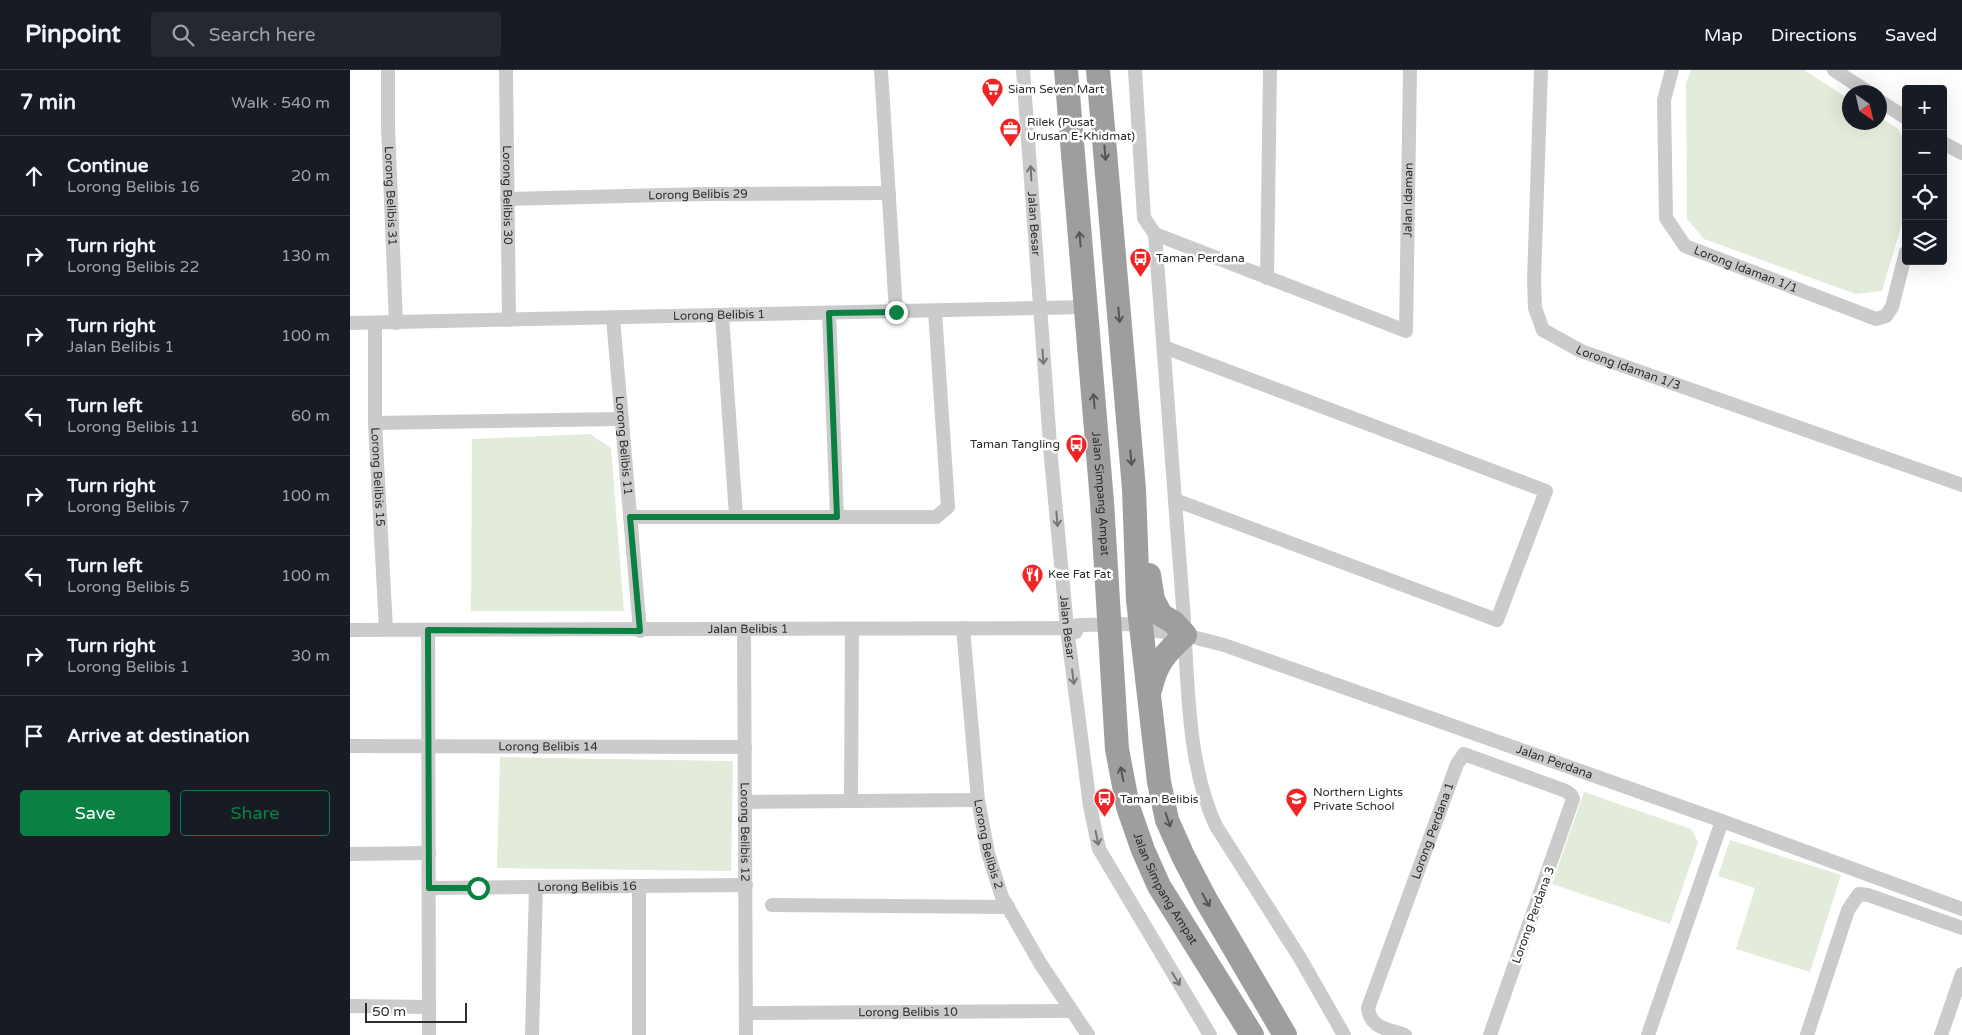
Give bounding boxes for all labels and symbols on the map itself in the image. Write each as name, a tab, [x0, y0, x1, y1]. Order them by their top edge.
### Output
supermarket icon: Siam Seven Mart	[980, 77, 1004, 108]
place label: Siam Seven Mart	[1008, 82, 1105, 96]
north arrow	[1842, 85, 1887, 130]
place label: Rilek (Pusat Urusan E-Khidmat)	[1027, 115, 1135, 143]
office icon: Rilek (Pusat Urusan E-Khidmat)	[999, 117, 1023, 148]
street label: Lorong Belibis 30	[500, 145, 515, 245]
one-way arrow	[1100, 145, 1110, 161]
street label: Lorong Belibis 31	[382, 146, 400, 246]
street label: Jalan Idaman	[1400, 162, 1416, 238]
one-way arrow	[1027, 165, 1036, 181]
street label: Lorong Belibis 29	[648, 187, 748, 202]
street label: Jalan Besar	[1025, 191, 1043, 257]
one-way arrow	[1075, 231, 1085, 247]
street label: Lorong Idaman 1/1	[1692, 243, 1800, 295]
bus stop icon: Taman Perdana	[1128, 246, 1152, 277]
place label: Taman Perdana	[1156, 251, 1245, 265]
route end	[885, 301, 908, 324]
street label: Lorong Belibis 1	[673, 307, 765, 323]
one-way arrow	[1115, 307, 1124, 323]
street label: Lorong Idaman 1/3	[1573, 342, 1683, 392]
one-way arrow	[1038, 349, 1048, 365]
one-way arrow	[1089, 393, 1099, 409]
street label: Lorong Belibis 11	[613, 395, 635, 496]
street label: Lorong Belibis 15	[368, 427, 388, 527]
street label: Jalan Simpang Ampat	[1089, 431, 1112, 557]
bus stop icon: Taman Tangling	[1064, 432, 1088, 463]
place label: Taman Tangling	[970, 437, 1060, 451]
one-way arrow	[1127, 450, 1136, 466]
one-way arrow	[1052, 511, 1062, 527]
restaurant icon: Kee Fat Fat	[1020, 562, 1044, 593]
place label: Kee Fat Fat	[1048, 567, 1111, 581]
street label: Jalan Besar	[1057, 594, 1078, 661]
street label: Jalan Belibis 1	[708, 622, 788, 636]
one-way arrow	[1068, 668, 1078, 684]
street label: Lorong Belibis 14	[498, 739, 598, 754]
street label: Jalan Perdana	[1515, 742, 1595, 782]
one-way arrow	[1117, 767, 1126, 783]
street label: Lorong Perdana 1	[1409, 780, 1457, 881]
street label: Lorong Belibis 12	[738, 782, 752, 882]
place label: Northern Lights Private School	[1313, 785, 1403, 813]
bus stop icon: Taman Belibis	[1092, 787, 1116, 818]
school or university icon: Northern Lights Private School	[1285, 787, 1309, 818]
place label: Taman Belibis	[1120, 792, 1199, 806]
street label: Lorong Belibis 2	[971, 798, 1006, 891]
one-way arrow	[1164, 812, 1173, 827]
one-way arrow	[1093, 829, 1102, 845]
street label: Jalan Simpang Ampat	[1130, 831, 1201, 947]
street label: Lorong Perdana 3	[1509, 865, 1557, 965]
route start	[467, 877, 490, 900]
street label: Lorong Belibis 16	[537, 879, 637, 894]
one-way arrow	[1201, 892, 1211, 906]
one-way arrow	[1172, 971, 1182, 985]
scale bar	[365, 1000, 468, 1023]
street label: Lorong Belibis 10	[858, 1005, 958, 1019]

